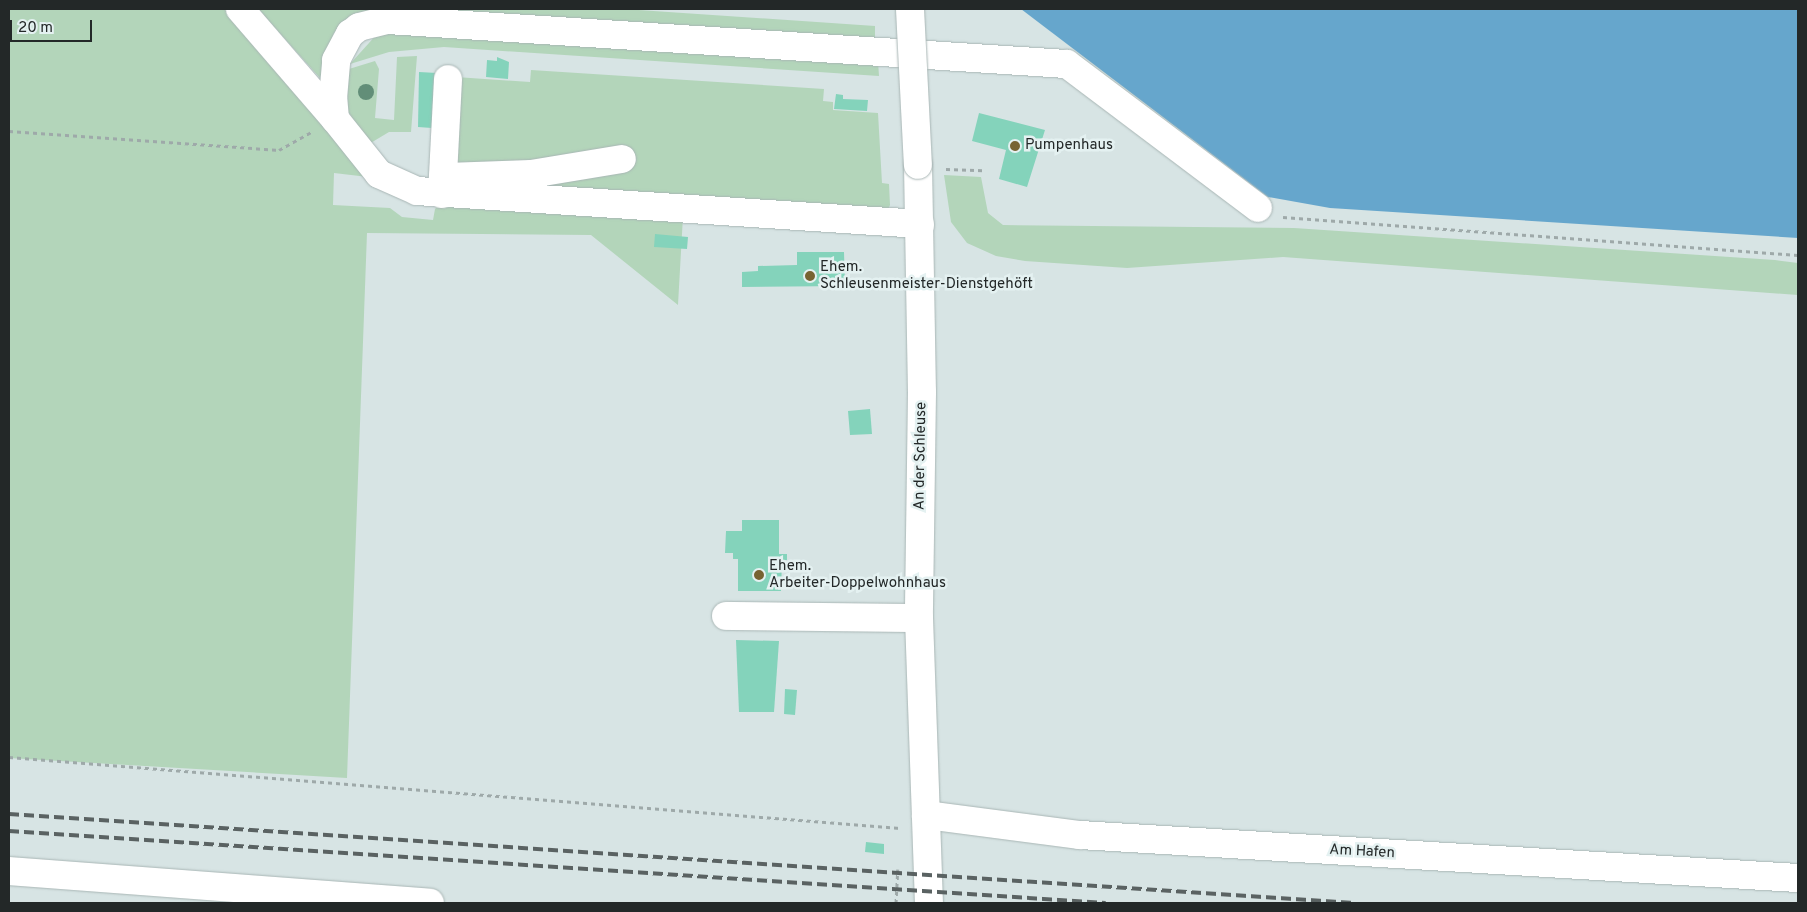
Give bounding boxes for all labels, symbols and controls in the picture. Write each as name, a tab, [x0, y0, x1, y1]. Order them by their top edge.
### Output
scale bar	[12, 10, 95, 42]
text: 20 m	[18, 19, 53, 38]
place label: Pumpenhaus	[1025, 137, 1113, 155]
marker: Pumpenhaus	[1009, 140, 1021, 152]
place label: Ehem. Schleusenmeister-Dienstgehöft	[820, 258, 1033, 293]
marker: Ehem. Schleusenmeister-Dienstgehöft	[804, 270, 816, 282]
street label: An der Schleuse	[911, 402, 931, 510]
place label: Ehem. Arbeiter-Doppelwohnhaus	[769, 557, 946, 592]
marker: Ehem. Arbeiter-Doppelwohnhaus	[753, 569, 765, 581]
street label: Am Hafen	[1329, 841, 1395, 863]

